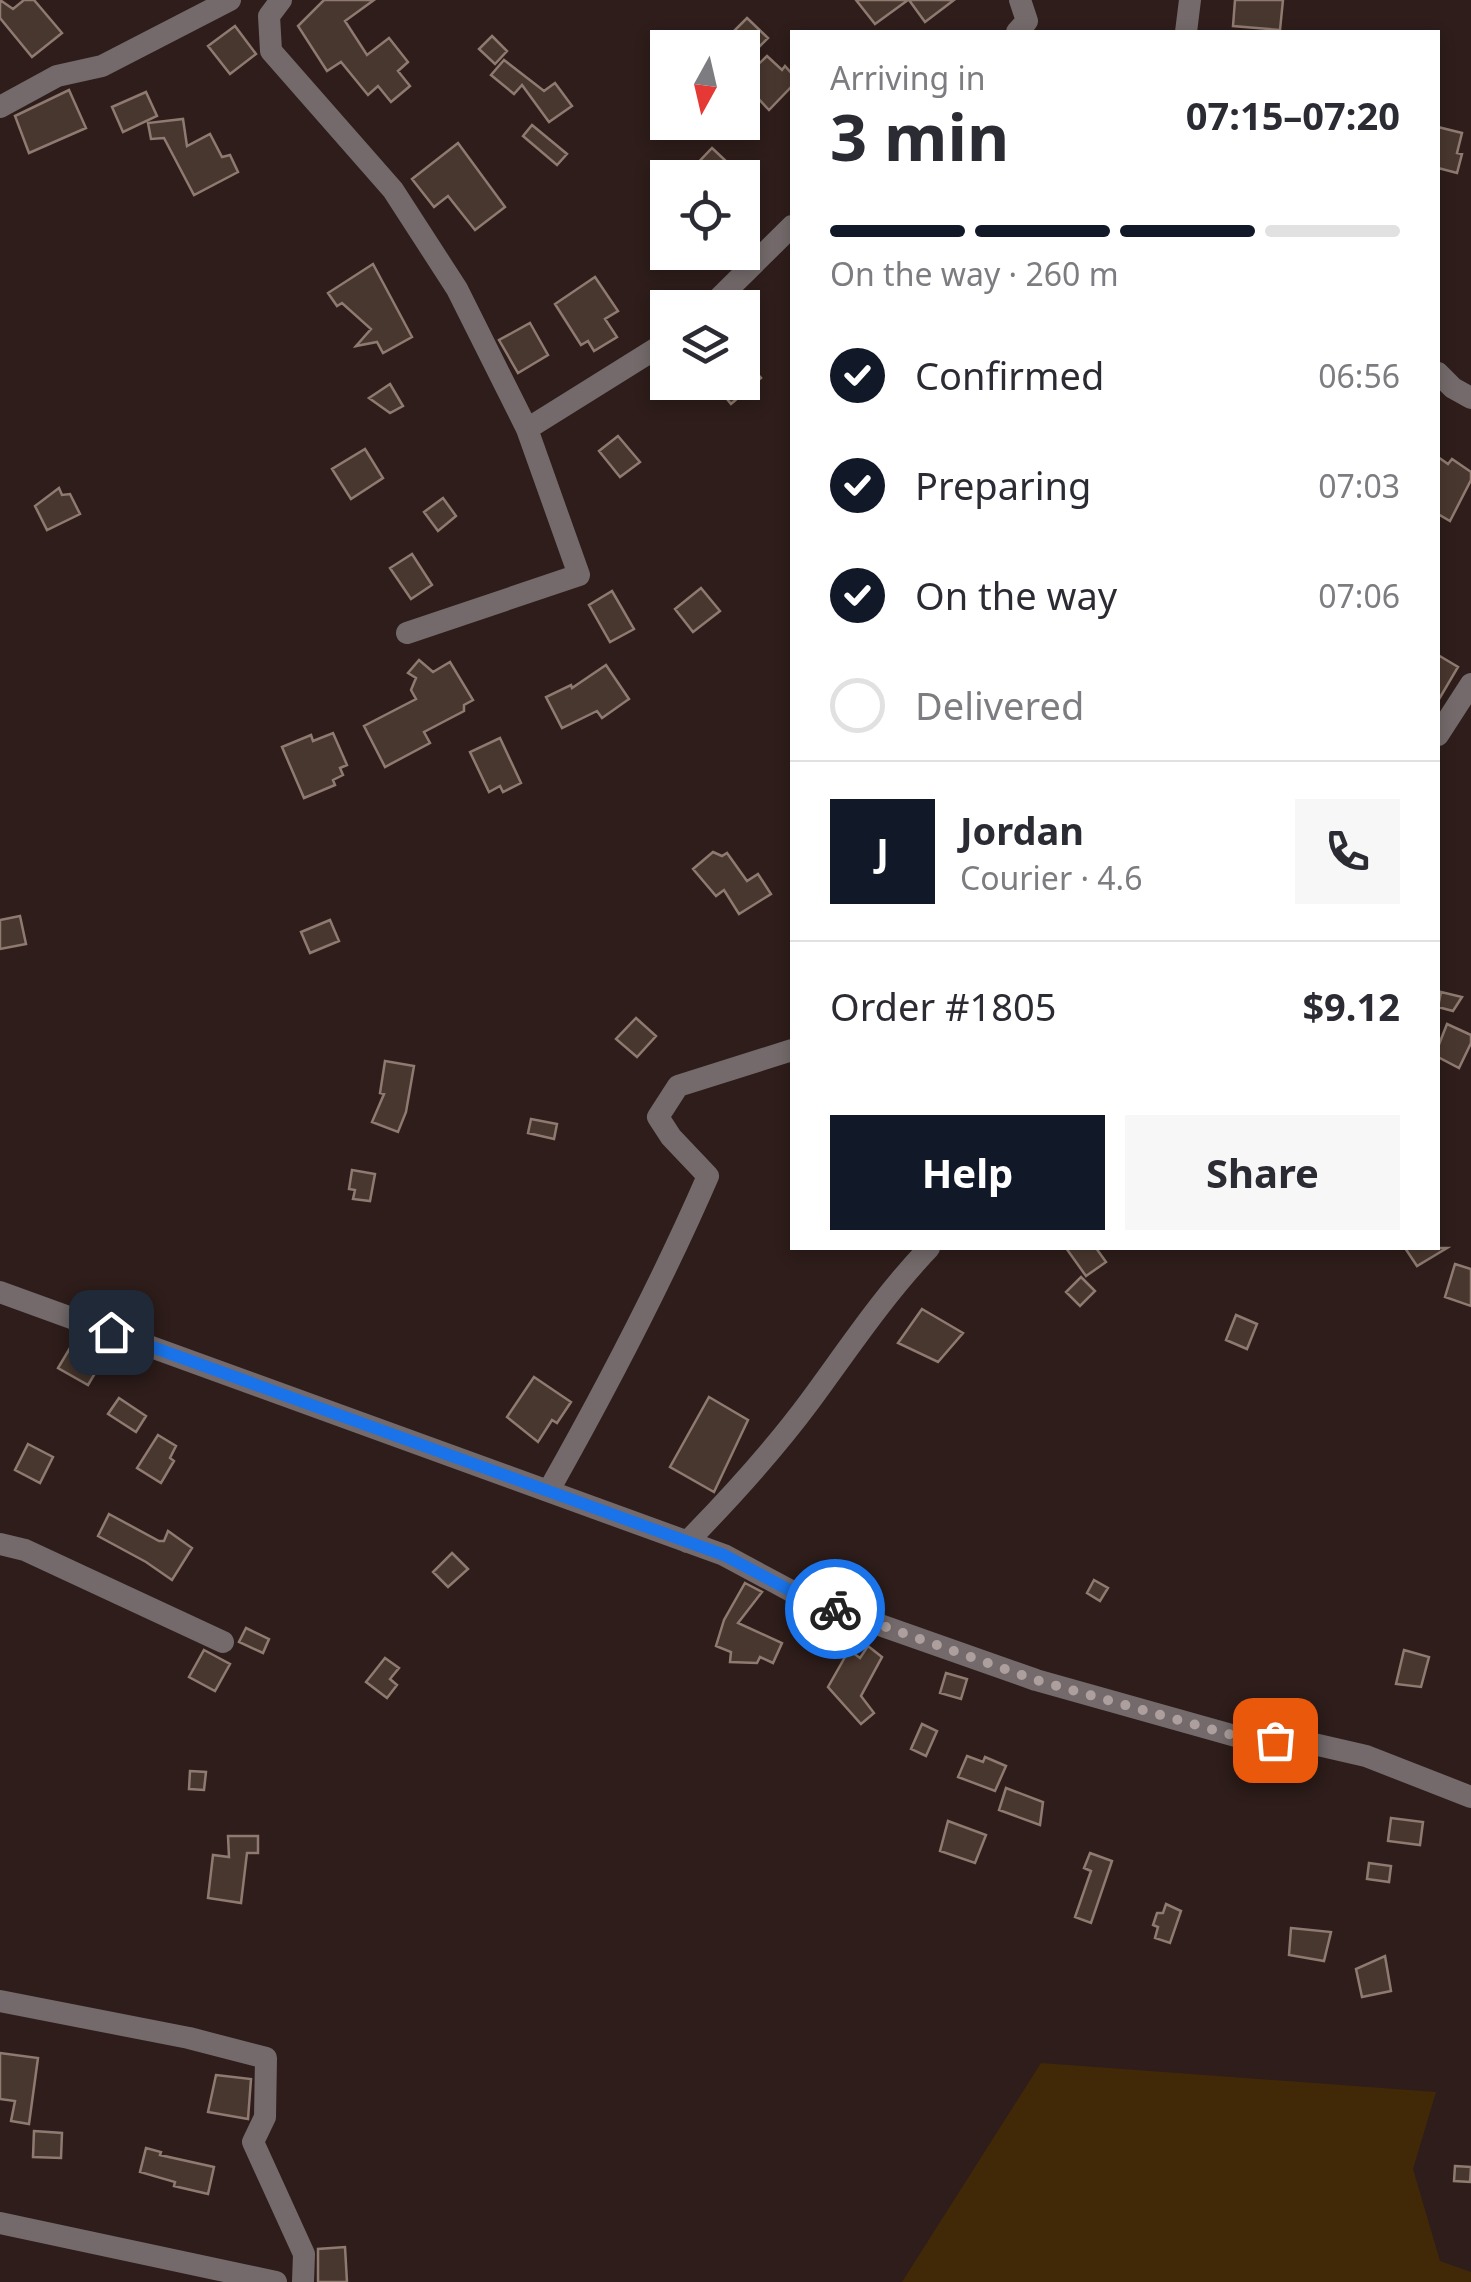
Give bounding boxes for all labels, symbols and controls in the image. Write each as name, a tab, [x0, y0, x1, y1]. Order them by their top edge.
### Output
north arrow	[650, 30, 760, 140]
map controls	[650, 30, 760, 400]
text: Arriving in	[830, 56, 985, 99]
text: 07:15–07:20	[1186, 89, 1400, 141]
text: 3 min	[830, 92, 1009, 180]
button: locate	[650, 160, 760, 270]
text: On the way · 260 m	[830, 252, 1119, 295]
button: layers	[650, 290, 760, 400]
icon: check	[830, 348, 885, 403]
text: Confirmed	[915, 349, 1104, 401]
text: 06:56	[1318, 354, 1400, 397]
icon: check	[830, 458, 885, 513]
text: Preparing	[915, 459, 1091, 511]
text: 07:03	[1318, 464, 1400, 507]
icon: check	[830, 568, 885, 623]
text: On the way	[915, 569, 1117, 621]
text: 07:06	[1318, 574, 1400, 617]
text: Delivered	[915, 679, 1084, 731]
button: phone	[1295, 799, 1400, 904]
text: Jordan	[960, 804, 1084, 856]
text: J	[876, 825, 889, 877]
text: Courier · 4.6	[960, 856, 1143, 899]
text: Order #1805	[830, 980, 1056, 1032]
text: $9.12	[1302, 980, 1400, 1032]
button: Help	[830, 1115, 1105, 1230]
button: Share	[1125, 1115, 1400, 1230]
pin	[69, 1290, 154, 1375]
icon: home	[84, 1305, 139, 1360]
courier	[785, 1559, 885, 1659]
icon: bike	[808, 1582, 863, 1637]
pin	[1233, 1698, 1318, 1783]
icon: bag	[1248, 1713, 1303, 1768]

